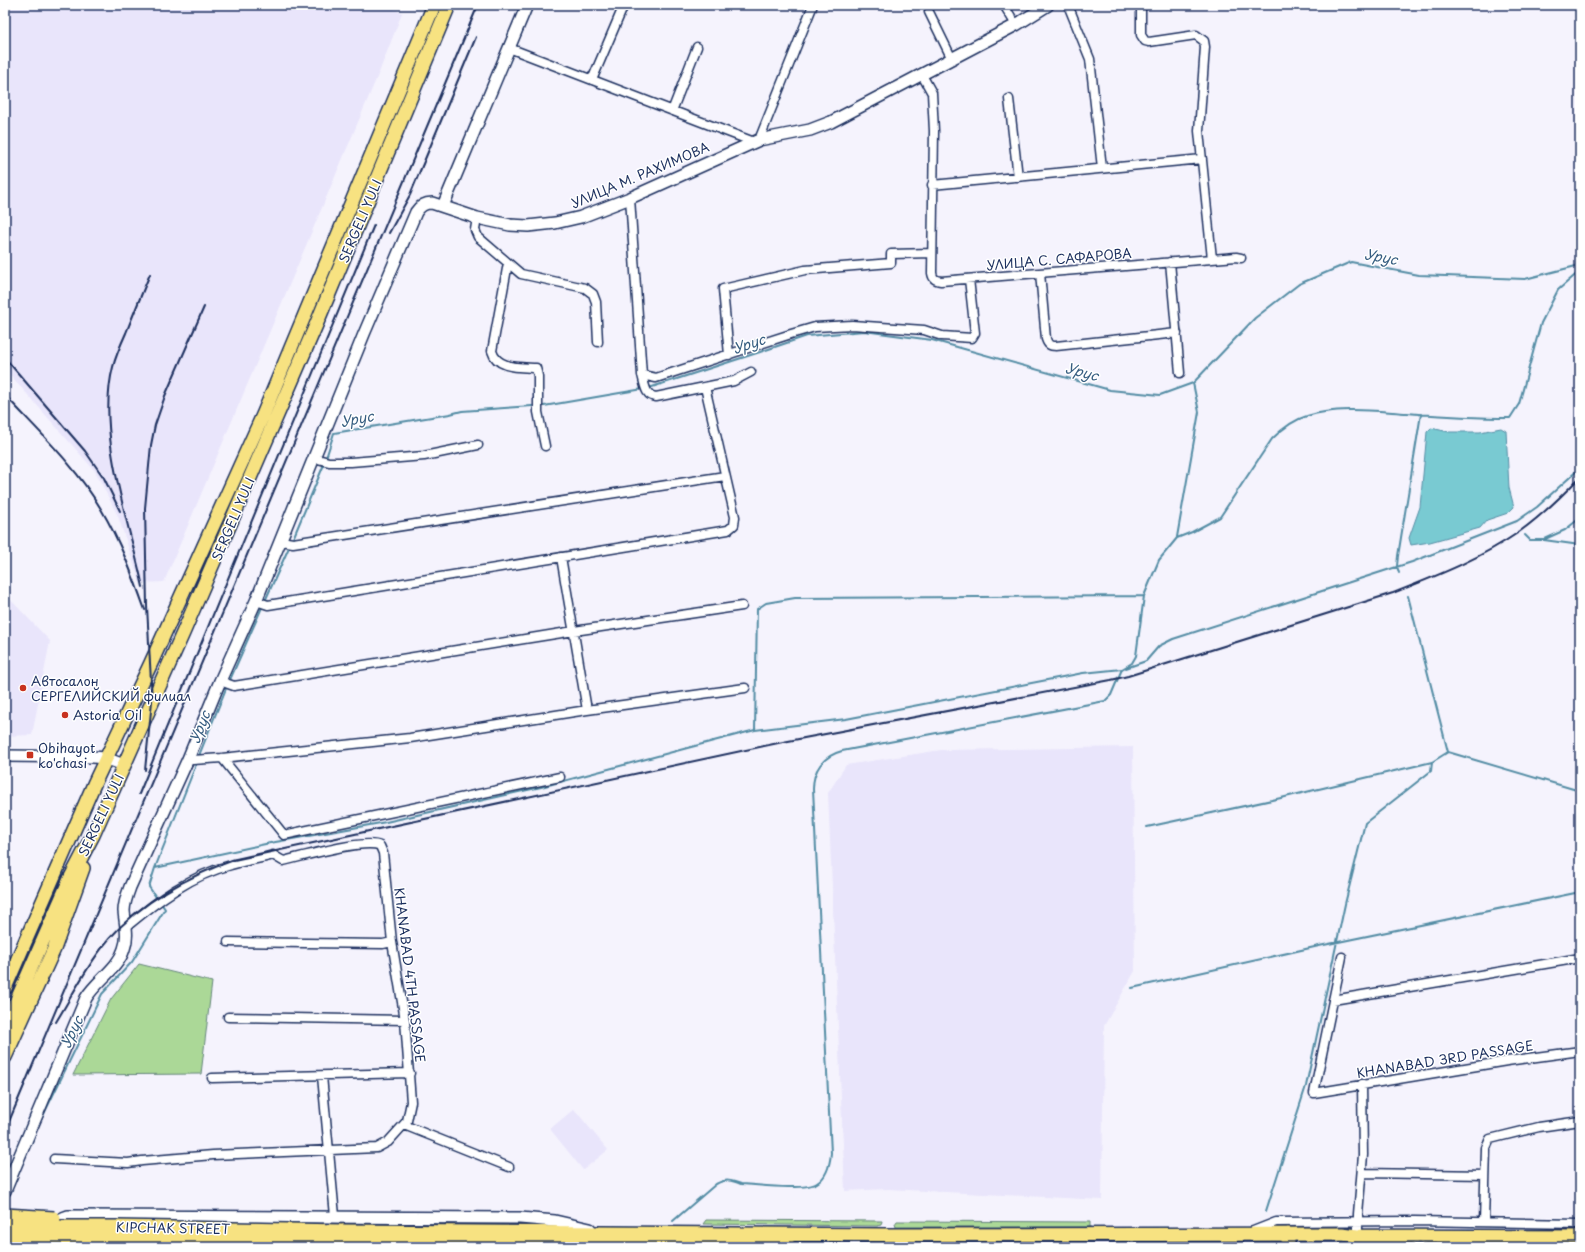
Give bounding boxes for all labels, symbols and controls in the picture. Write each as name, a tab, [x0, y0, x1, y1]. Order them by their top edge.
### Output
street label: УЛИЦА М. РАХИМОВА	[568, 137, 712, 212]
street label: SERGELI YULI	[333, 176, 386, 266]
street label: УЛИЦА С. САФАРОВА	[986, 243, 1132, 274]
water label: Урус	[1363, 243, 1401, 270]
water label: Урус	[730, 328, 769, 359]
water label: Урус	[1063, 357, 1102, 387]
water label: Урус	[339, 405, 377, 432]
street label: SERGELI YULI	[206, 474, 259, 564]
place label: Автосалон СЕРГЕЛИЙСКИЙ филиал	[31, 671, 191, 705]
marker: Автосалон СЕРГЕЛИЙСКИЙ филиал	[18, 683, 28, 693]
place label: Astoria Oil	[73, 705, 142, 724]
water label: Урус	[184, 706, 216, 746]
marker: Astoria Oil	[60, 710, 70, 720]
place label: Obihayot ko'chasi	[38, 738, 95, 772]
marker: Obihayot ko'chasi	[25, 750, 35, 760]
street label: SERGELI YULI	[73, 770, 128, 859]
street label: KHANABAD 4TH PASSAGE	[390, 886, 431, 1064]
water label: Урус	[55, 1011, 89, 1051]
street label: KHANABAD 3RD PASSAGE	[1355, 1035, 1535, 1082]
street label: KIPCHAK STREET	[116, 1217, 230, 1238]

